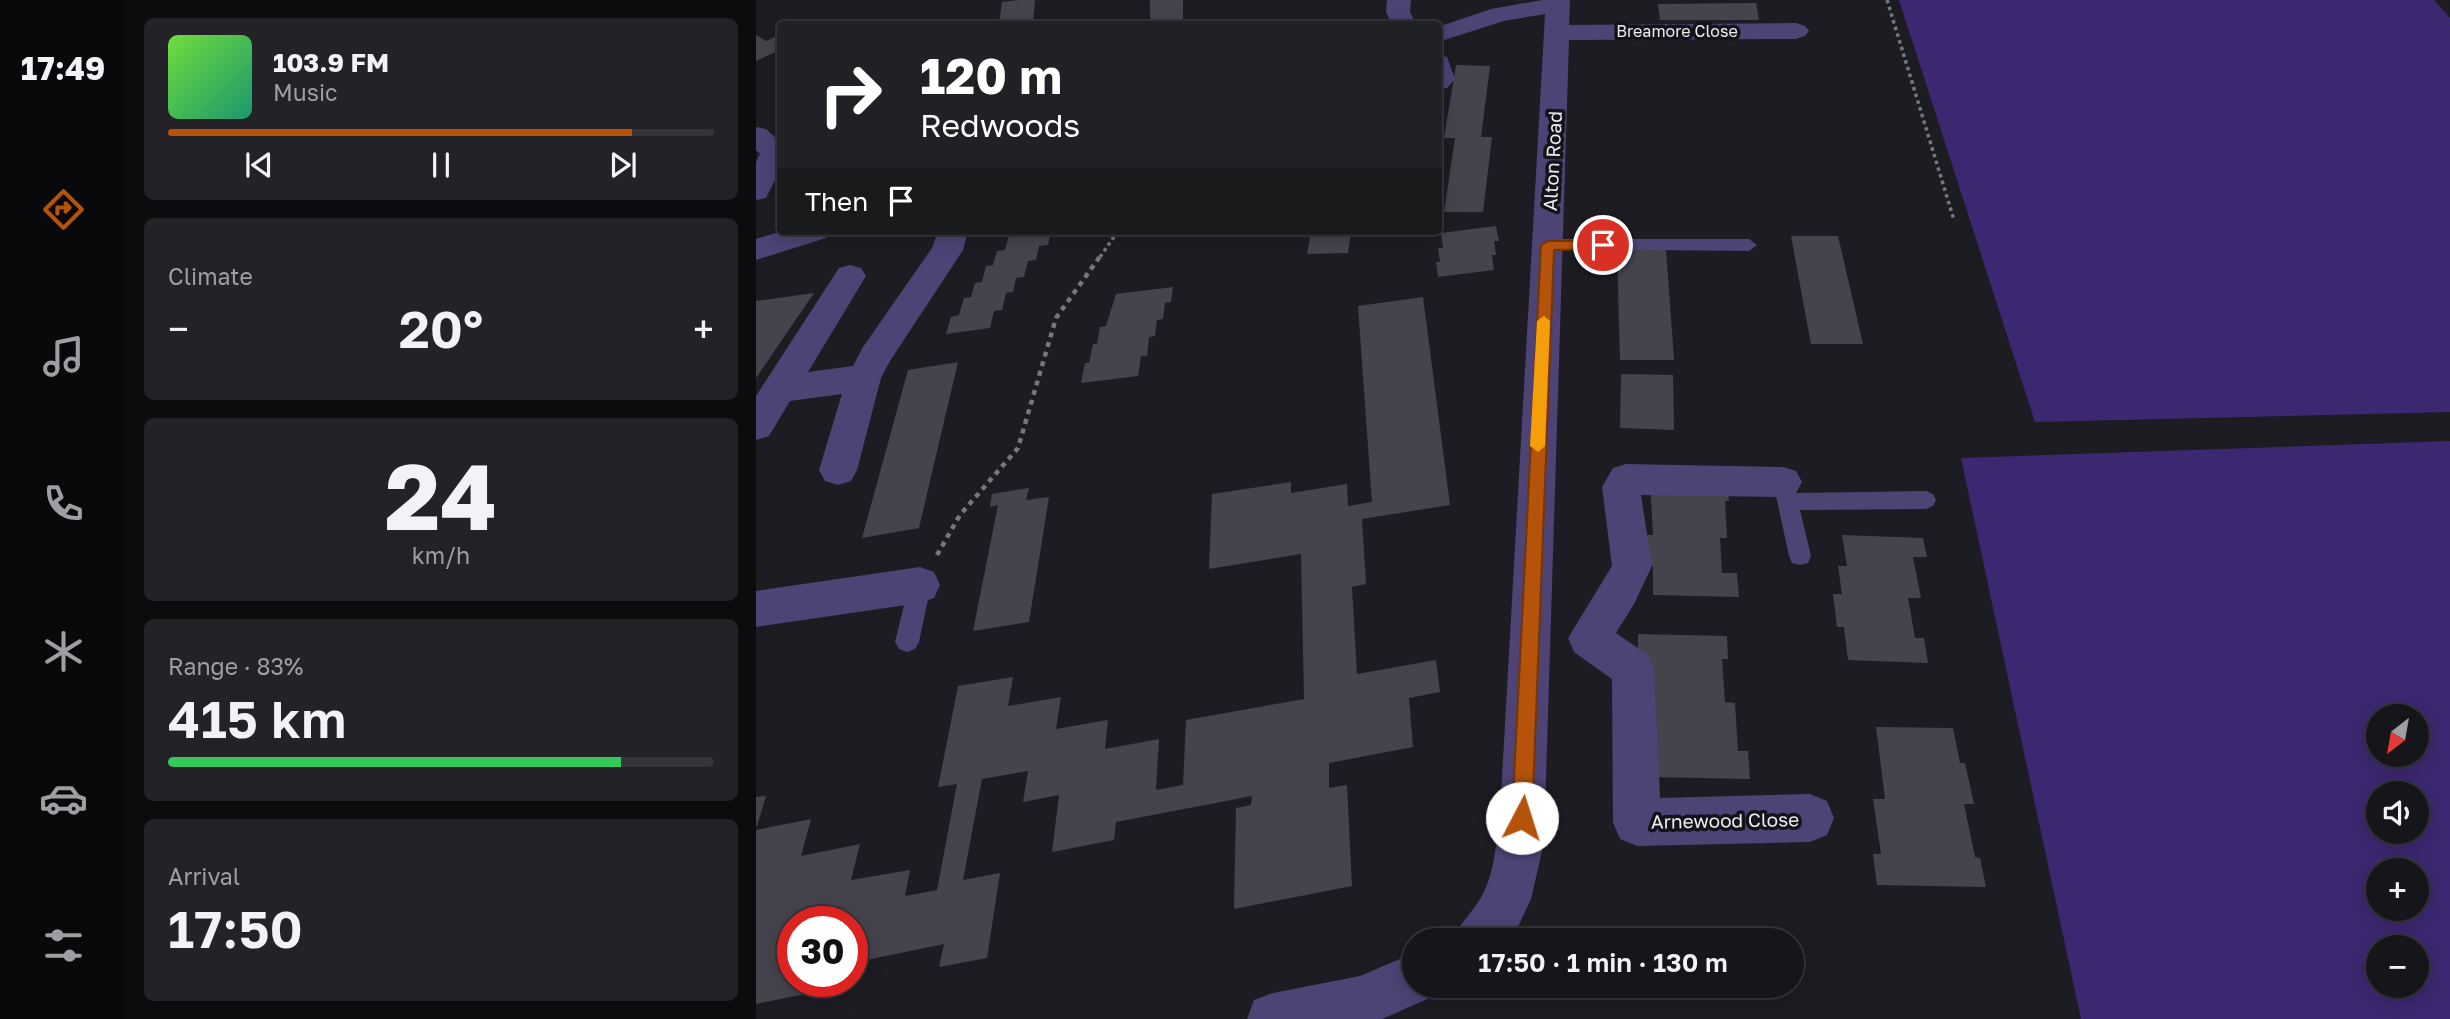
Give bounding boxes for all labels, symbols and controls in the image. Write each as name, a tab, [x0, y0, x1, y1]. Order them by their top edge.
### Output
street label: Breamore Close	[1616, 21, 1738, 41]
text: 120 m	[920, 46, 1062, 105]
text: 103.9 FM	[273, 47, 389, 78]
text: 17:49	[21, 49, 105, 87]
icon: right	[805, 49, 896, 140]
text: Music	[273, 78, 338, 106]
text: Redwoods	[920, 106, 1080, 144]
street label: Alton Road	[1538, 110, 1566, 212]
icon: previous	[240, 146, 278, 184]
icon: pause	[422, 146, 460, 184]
icon: next	[604, 146, 642, 184]
icon: arrive	[882, 182, 920, 220]
icon: directions	[39, 185, 88, 234]
text: Then	[805, 186, 868, 217]
pin	[1573, 215, 1633, 275]
icon: arrive	[1584, 226, 1622, 264]
text: Climate	[168, 262, 253, 290]
text: 20°	[399, 297, 483, 359]
text: −	[168, 306, 189, 351]
text: +	[693, 306, 714, 351]
icon: music	[39, 332, 88, 381]
text: 24	[385, 441, 497, 550]
icon: phone	[39, 479, 88, 528]
text: km/h	[412, 541, 470, 569]
icon: climate	[39, 627, 88, 676]
text: Range · 83%	[168, 652, 303, 680]
text: 415 km	[168, 687, 346, 749]
north arrow	[2366, 704, 2429, 766]
map controls	[2366, 704, 2429, 998]
icon: car	[39, 774, 88, 823]
position arrow	[1485, 781, 1559, 855]
button: sound	[2366, 781, 2429, 844]
street label: Arnewood Close	[1651, 807, 1799, 833]
button: +	[2366, 858, 2429, 921]
text: Arrival	[168, 862, 240, 890]
text: 17:50	[168, 897, 303, 959]
speed limit sign: 30	[777, 906, 868, 997]
icon: filters	[39, 921, 88, 970]
button: −	[2366, 935, 2429, 998]
text: 17:50 · 1 min · 130 m	[1478, 947, 1728, 978]

